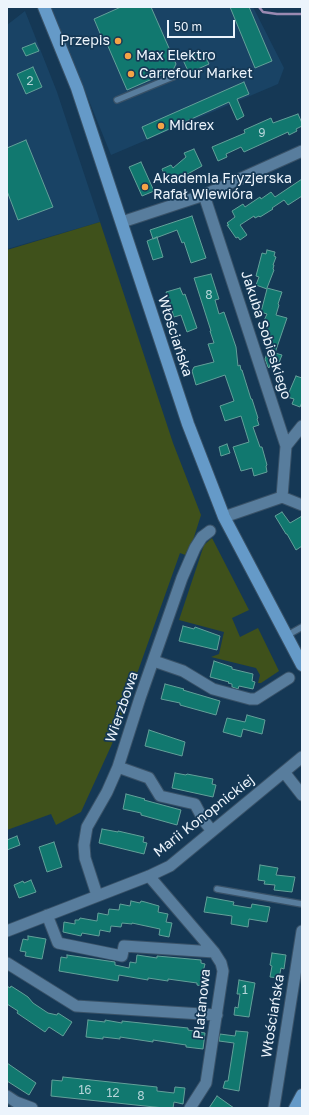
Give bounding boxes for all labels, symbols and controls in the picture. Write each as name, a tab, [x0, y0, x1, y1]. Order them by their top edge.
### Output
scale bar	[169, 12, 237, 38]
text: 50 m	[174, 19, 202, 34]
place label: Przepis	[60, 33, 110, 49]
marker: Przepis	[113, 36, 123, 46]
place label: Max Elektro	[136, 48, 216, 64]
marker: Max Elektro	[123, 51, 133, 61]
place label: Carrefour Market	[139, 66, 253, 82]
marker: Carrefour Market	[126, 69, 136, 79]
house number: 2	[27, 74, 33, 88]
place label: Midrex	[169, 118, 214, 134]
marker: Midrex	[156, 121, 166, 131]
house number: 9	[258, 126, 266, 140]
place label: Akademia Fryzjerska Rafał Wiewióra	[153, 171, 292, 204]
marker: Akademia Fryzjerska Rafał Wiewióra	[140, 182, 150, 192]
street label: Jakuba Sobieskiego	[237, 269, 295, 401]
house number: 8	[205, 288, 213, 302]
street label: Włościańska	[154, 293, 196, 379]
street label: Wierzbowa	[102, 669, 142, 745]
street label: Marii Konopnickiej	[150, 771, 258, 861]
street label: Platanowa	[190, 968, 214, 1040]
street label: Włościańska	[258, 973, 288, 1059]
house number: 1	[242, 983, 248, 997]
house number: 16	[78, 1083, 92, 1097]
house number: 12	[107, 1086, 119, 1100]
house number: 8	[137, 1089, 145, 1103]

